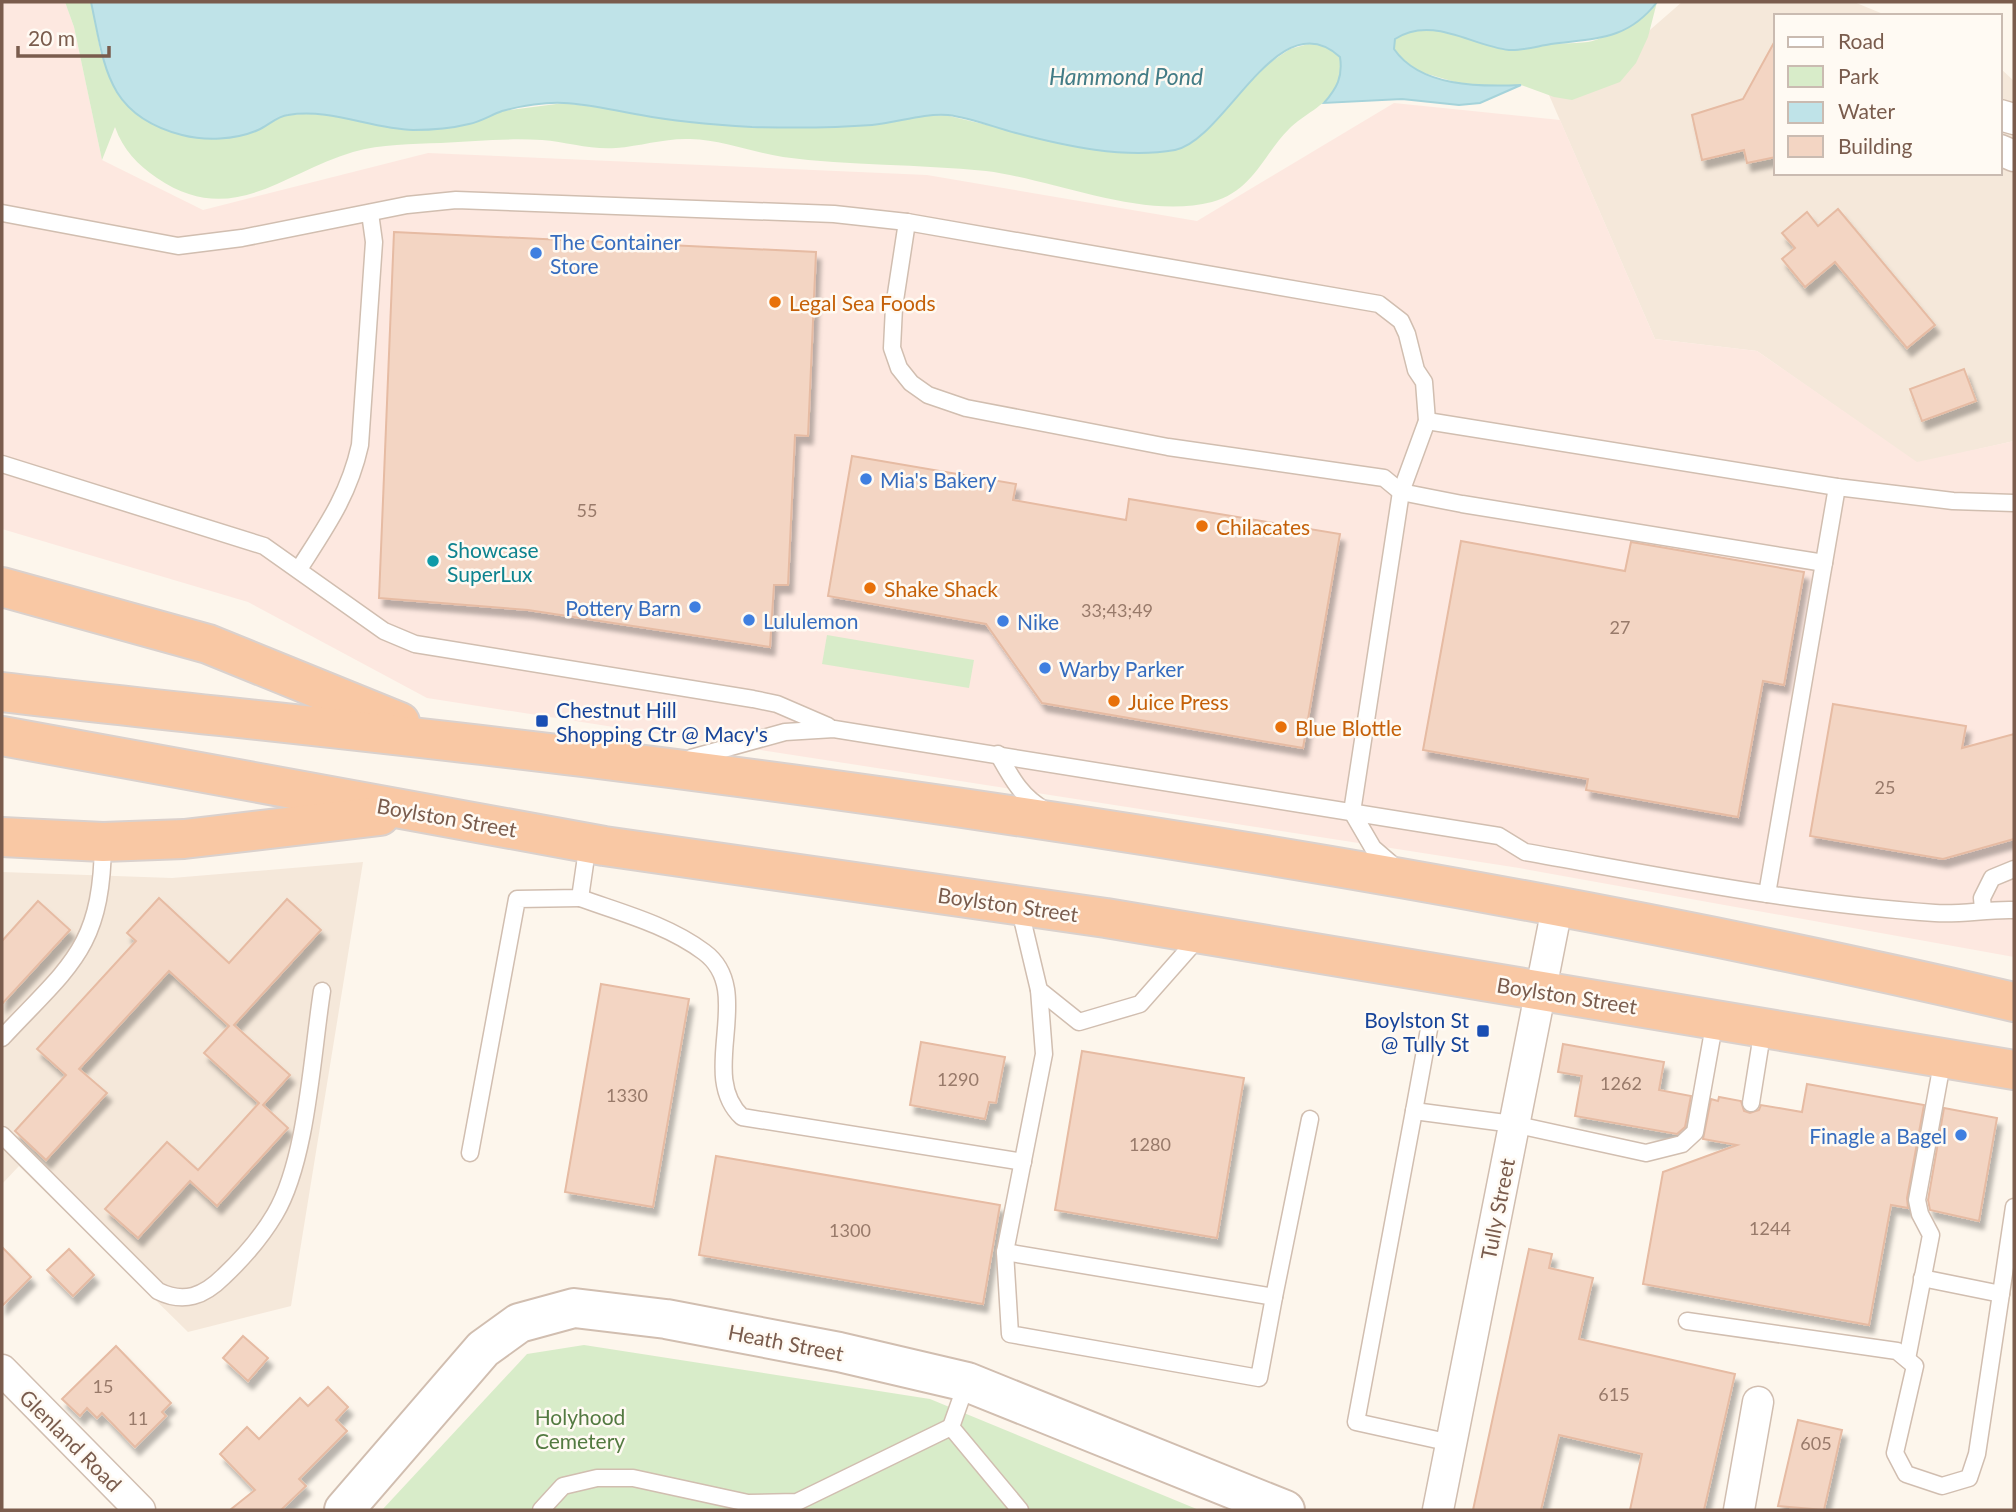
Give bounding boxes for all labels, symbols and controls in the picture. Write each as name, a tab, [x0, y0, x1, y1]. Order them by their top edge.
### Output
scale bar	[18, 14, 108, 58]
legend	[1774, 14, 2002, 175]
text: 20 m	[28, 25, 75, 50]
text: Road	[1838, 28, 1885, 53]
water label: Hammond Pond	[1049, 62, 1203, 90]
text: Park	[1838, 63, 1879, 88]
text: Water	[1838, 98, 1895, 123]
text: Building	[1838, 133, 1913, 158]
place label: The Container Store	[550, 229, 682, 278]
marker: The Container Store	[528, 245, 544, 261]
place label: Legal Sea Foods	[789, 290, 936, 315]
marker: Legal Sea Foods	[767, 294, 783, 310]
place label: Mia's Bakery	[880, 467, 997, 492]
marker: Mia's Bakery	[858, 471, 874, 487]
house number: 55	[577, 499, 597, 521]
place label: Chilacates	[1216, 514, 1310, 539]
marker: Chilacates	[1194, 518, 1210, 534]
place label: Showcase SuperLux	[447, 537, 539, 586]
marker: Showcase SuperLux	[425, 553, 441, 569]
place label: Shake Shack	[884, 576, 998, 601]
marker: Shake Shack	[862, 580, 878, 596]
place label: Pottery Barn	[565, 595, 681, 620]
marker: Pottery Barn	[687, 599, 703, 615]
house number: 33;43;49	[1081, 599, 1153, 621]
place label: Lululemon	[763, 608, 859, 633]
place label: Nike	[1017, 609, 1059, 634]
marker: Lululemon	[741, 612, 757, 628]
marker: Nike	[995, 613, 1011, 629]
house number: 27	[1610, 616, 1630, 638]
place label: Warby Parker	[1059, 656, 1184, 681]
marker: Warby Parker	[1037, 660, 1053, 676]
place label: Juice Press	[1128, 689, 1229, 714]
marker: Juice Press	[1106, 693, 1122, 709]
place label: Chestnut Hill Shopping Ctr @ Macy's	[556, 697, 768, 746]
marker: Chestnut Hill Shopping Ctr @ Macy's	[534, 713, 550, 729]
place label: Blue Blottle	[1295, 715, 1402, 740]
marker: Blue Blottle	[1273, 719, 1289, 735]
house number: 25	[1875, 776, 1895, 798]
street label: Boylston Street	[375, 792, 519, 842]
street label: Boylston Street	[936, 882, 1080, 926]
street label: Boylston Street	[1495, 972, 1639, 1018]
place label: Boylston St @ Tully St	[1364, 1007, 1469, 1056]
marker: Boylston St @ Tully St	[1475, 1023, 1491, 1039]
house number: 1290	[937, 1068, 979, 1090]
house number: 1262	[1600, 1072, 1642, 1094]
house number: 1330	[606, 1084, 648, 1106]
place label: Finagle a Bagel	[1809, 1123, 1947, 1148]
marker: Finagle a Bagel	[1953, 1127, 1969, 1143]
house number: 1280	[1129, 1133, 1171, 1155]
street label: Tully Street	[1475, 1156, 1519, 1262]
house number: 1244	[1749, 1217, 1791, 1239]
house number: 1300	[829, 1219, 871, 1241]
street label: Heath Street	[726, 1319, 846, 1366]
house number: 15	[93, 1375, 113, 1397]
house number: 615	[1598, 1383, 1630, 1405]
street label: Glenland Road	[15, 1384, 127, 1496]
park label: Holyhood Cemetery	[535, 1404, 625, 1453]
house number: 11	[128, 1407, 148, 1429]
house number: 605	[1800, 1432, 1832, 1454]

